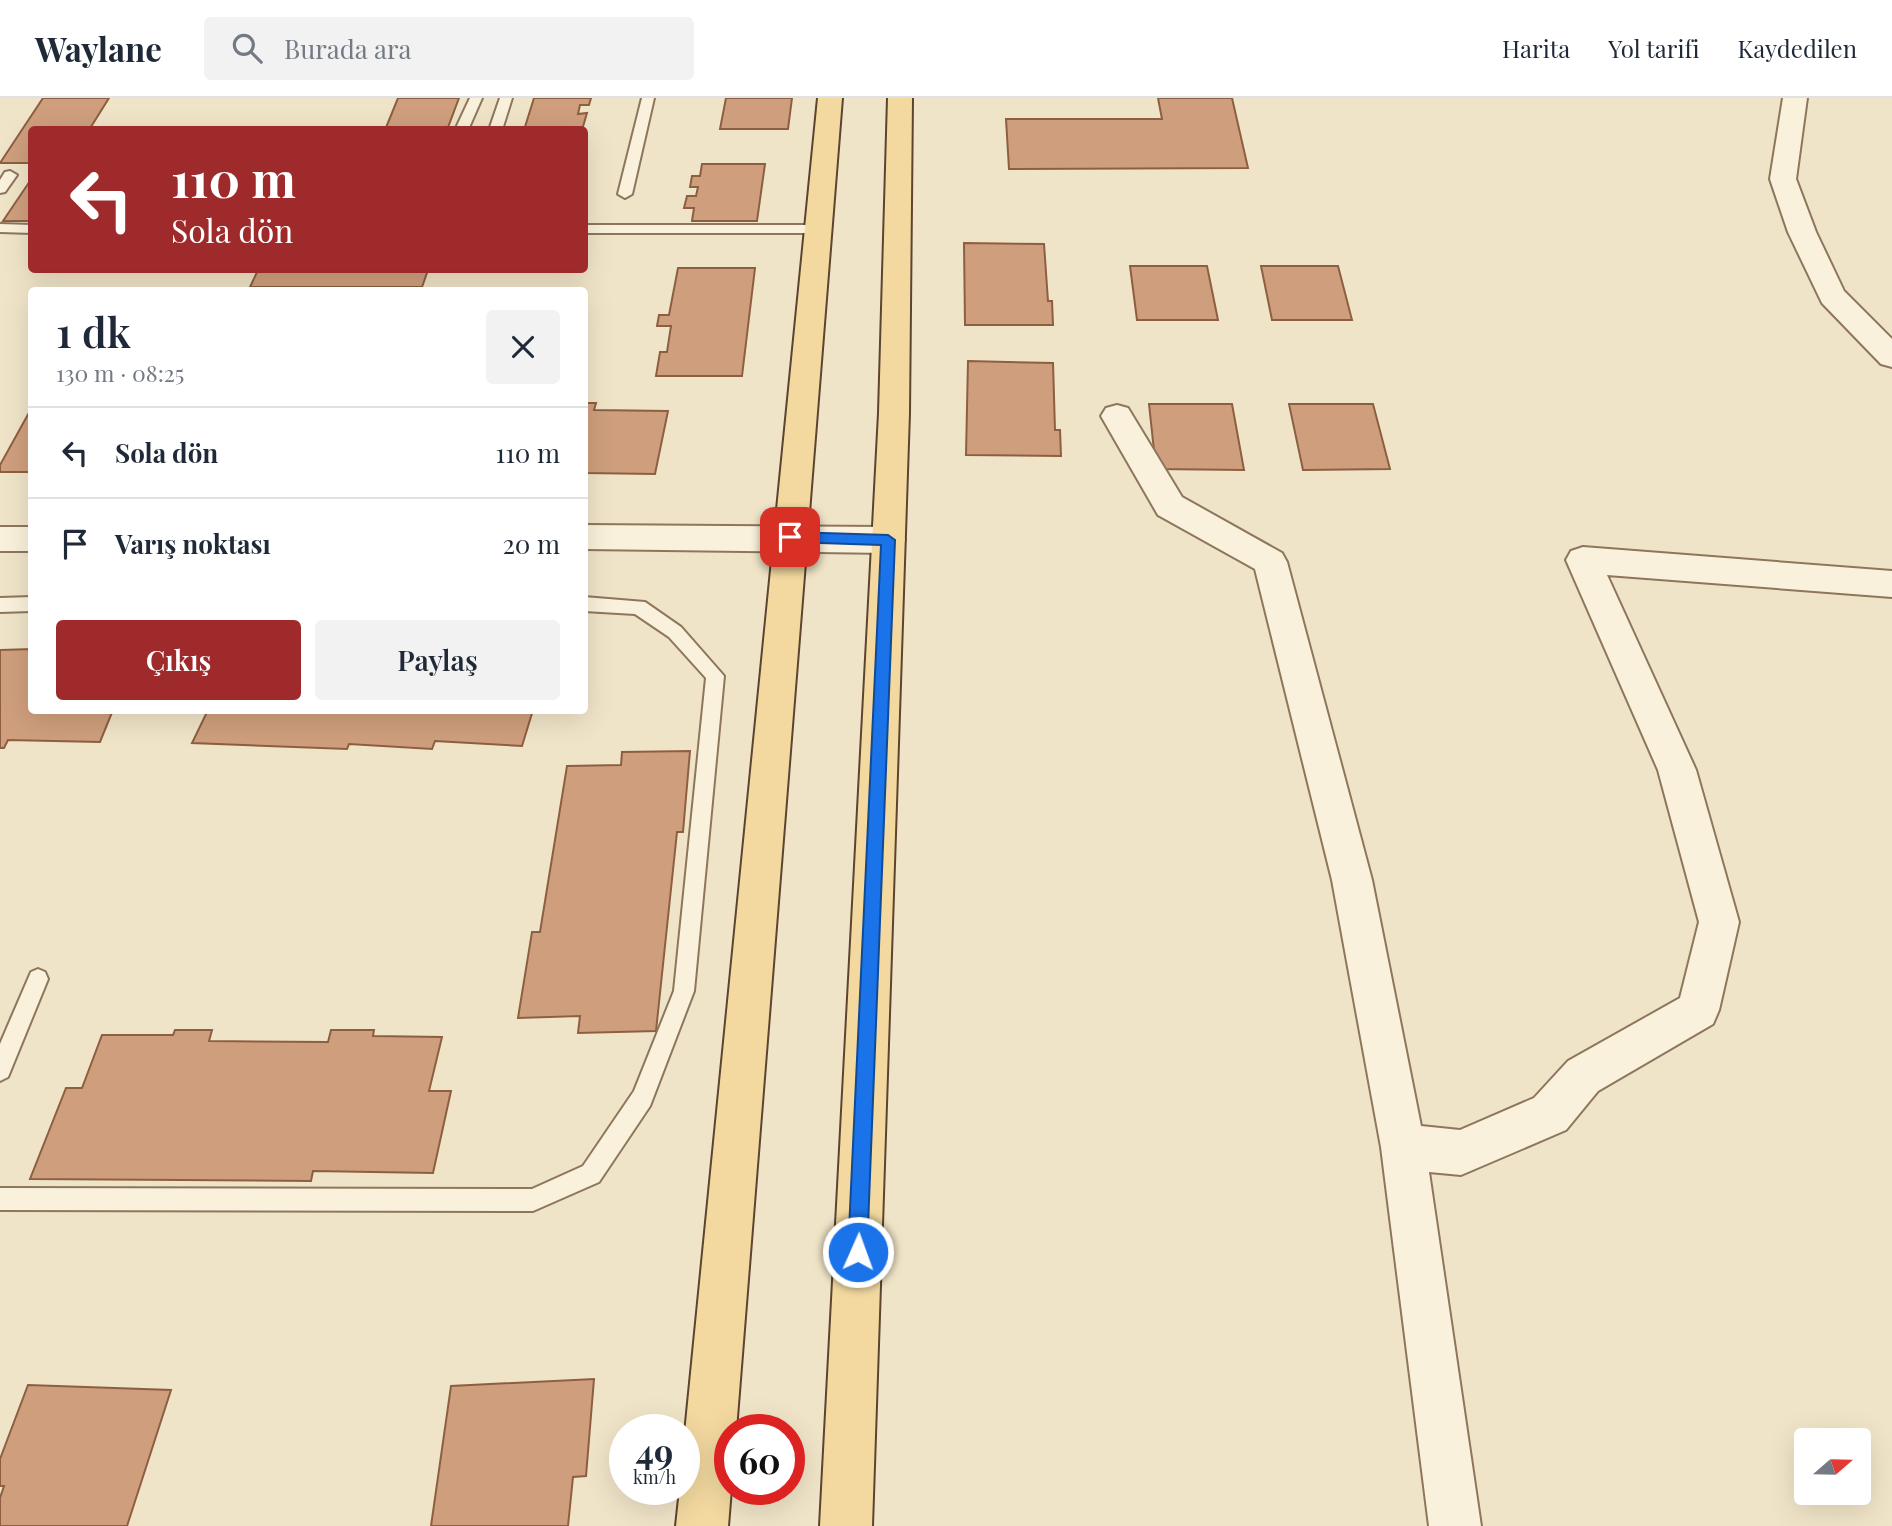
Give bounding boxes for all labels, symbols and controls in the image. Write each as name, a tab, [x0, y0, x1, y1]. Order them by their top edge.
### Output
search box	[204, 17, 694, 80]
text: Waylane	[35, 26, 162, 70]
icon: search	[228, 29, 266, 67]
text: Burada ara	[284, 31, 411, 66]
text: Harita	[1502, 32, 1570, 64]
text: Yol tarifi	[1608, 32, 1699, 64]
text: Kaydedilen	[1737, 32, 1857, 64]
text: 110 m	[171, 145, 296, 210]
icon: left	[56, 154, 147, 245]
text: Sola dön	[171, 208, 293, 251]
text: 1 dk	[56, 303, 131, 359]
button: close	[486, 310, 560, 384]
text: 130 m · 08:25	[56, 357, 184, 388]
icon: left	[56, 434, 94, 472]
text: Sola dön	[115, 435, 218, 470]
text: 110 m	[496, 435, 560, 470]
pin	[760, 507, 820, 567]
icon: arrive	[771, 518, 809, 556]
icon: arrive	[56, 525, 94, 563]
text: Varış noktası	[115, 526, 271, 561]
text: 20 m	[502, 526, 560, 561]
button: Çıkış	[56, 620, 301, 700]
button: Paylaş	[315, 620, 560, 700]
position arrow	[821, 1215, 895, 1289]
speed limit sign: 60	[714, 1414, 805, 1505]
text: 49	[636, 1427, 673, 1474]
north arrow	[1794, 1428, 1871, 1505]
map controls	[1794, 1428, 1871, 1505]
text: km/h	[633, 1465, 676, 1489]

